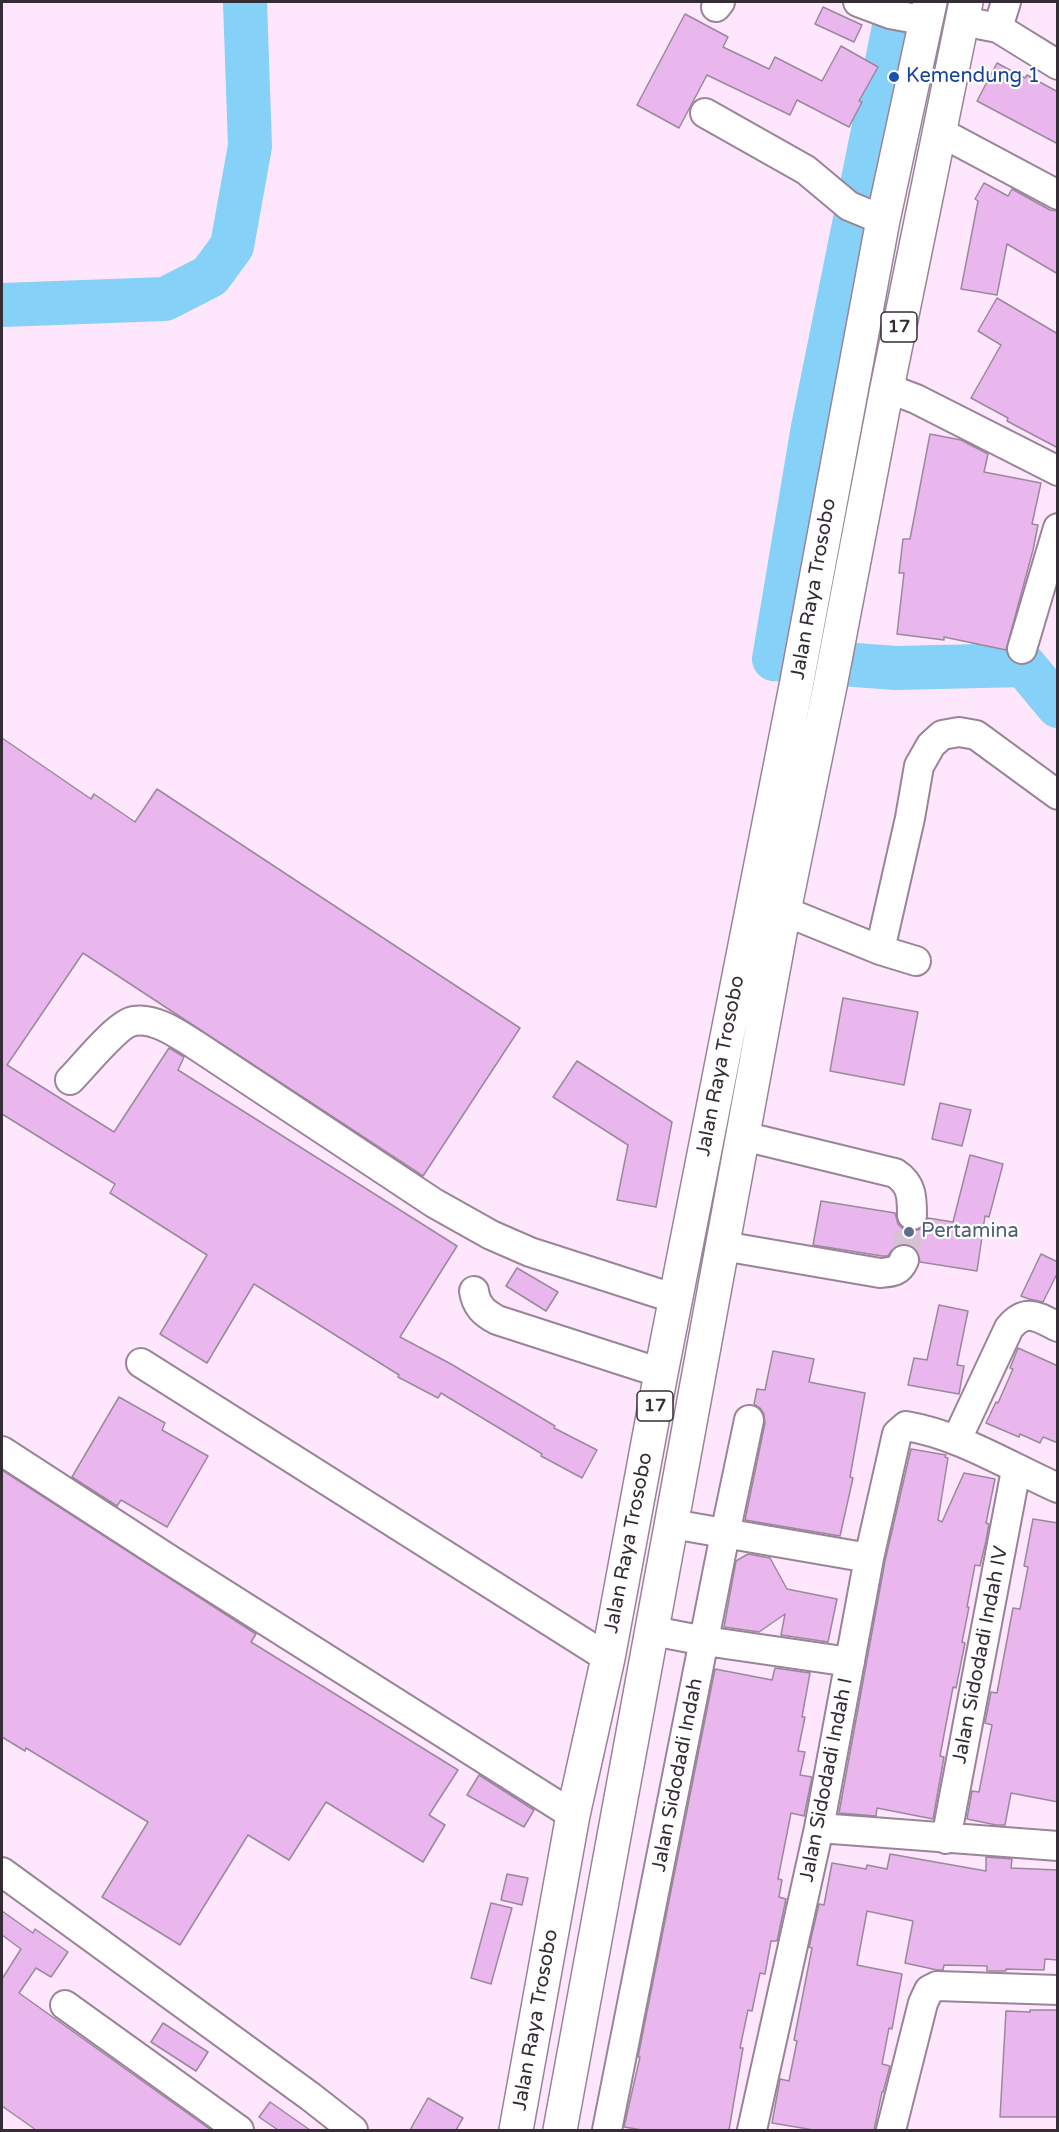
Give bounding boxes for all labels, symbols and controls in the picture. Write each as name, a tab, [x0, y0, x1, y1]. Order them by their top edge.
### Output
place label: Kemendung 1	[906, 65, 1040, 89]
marker: Kemendung 1	[887, 70, 901, 84]
road number: 17	[881, 312, 917, 342]
street label: Jalan Raya Trosobo	[786, 497, 842, 681]
street label: Jalan Raya Trosobo	[692, 974, 750, 1158]
place label: Pertamina	[921, 1220, 1019, 1244]
marker: Pertamina	[902, 1225, 916, 1239]
road number: 17	[637, 1391, 673, 1421]
street label: Jalan Raya Trosobo	[600, 1451, 658, 1635]
street label: Jalan Sidodadi Indah IV	[948, 1544, 1014, 1766]
street label: Jalan Sidodadi Indah	[647, 1676, 709, 1874]
street label: Jalan Sidodadi Indah I	[795, 1676, 859, 1884]
street label: Jalan Raya Trosobo	[508, 1928, 564, 2112]

